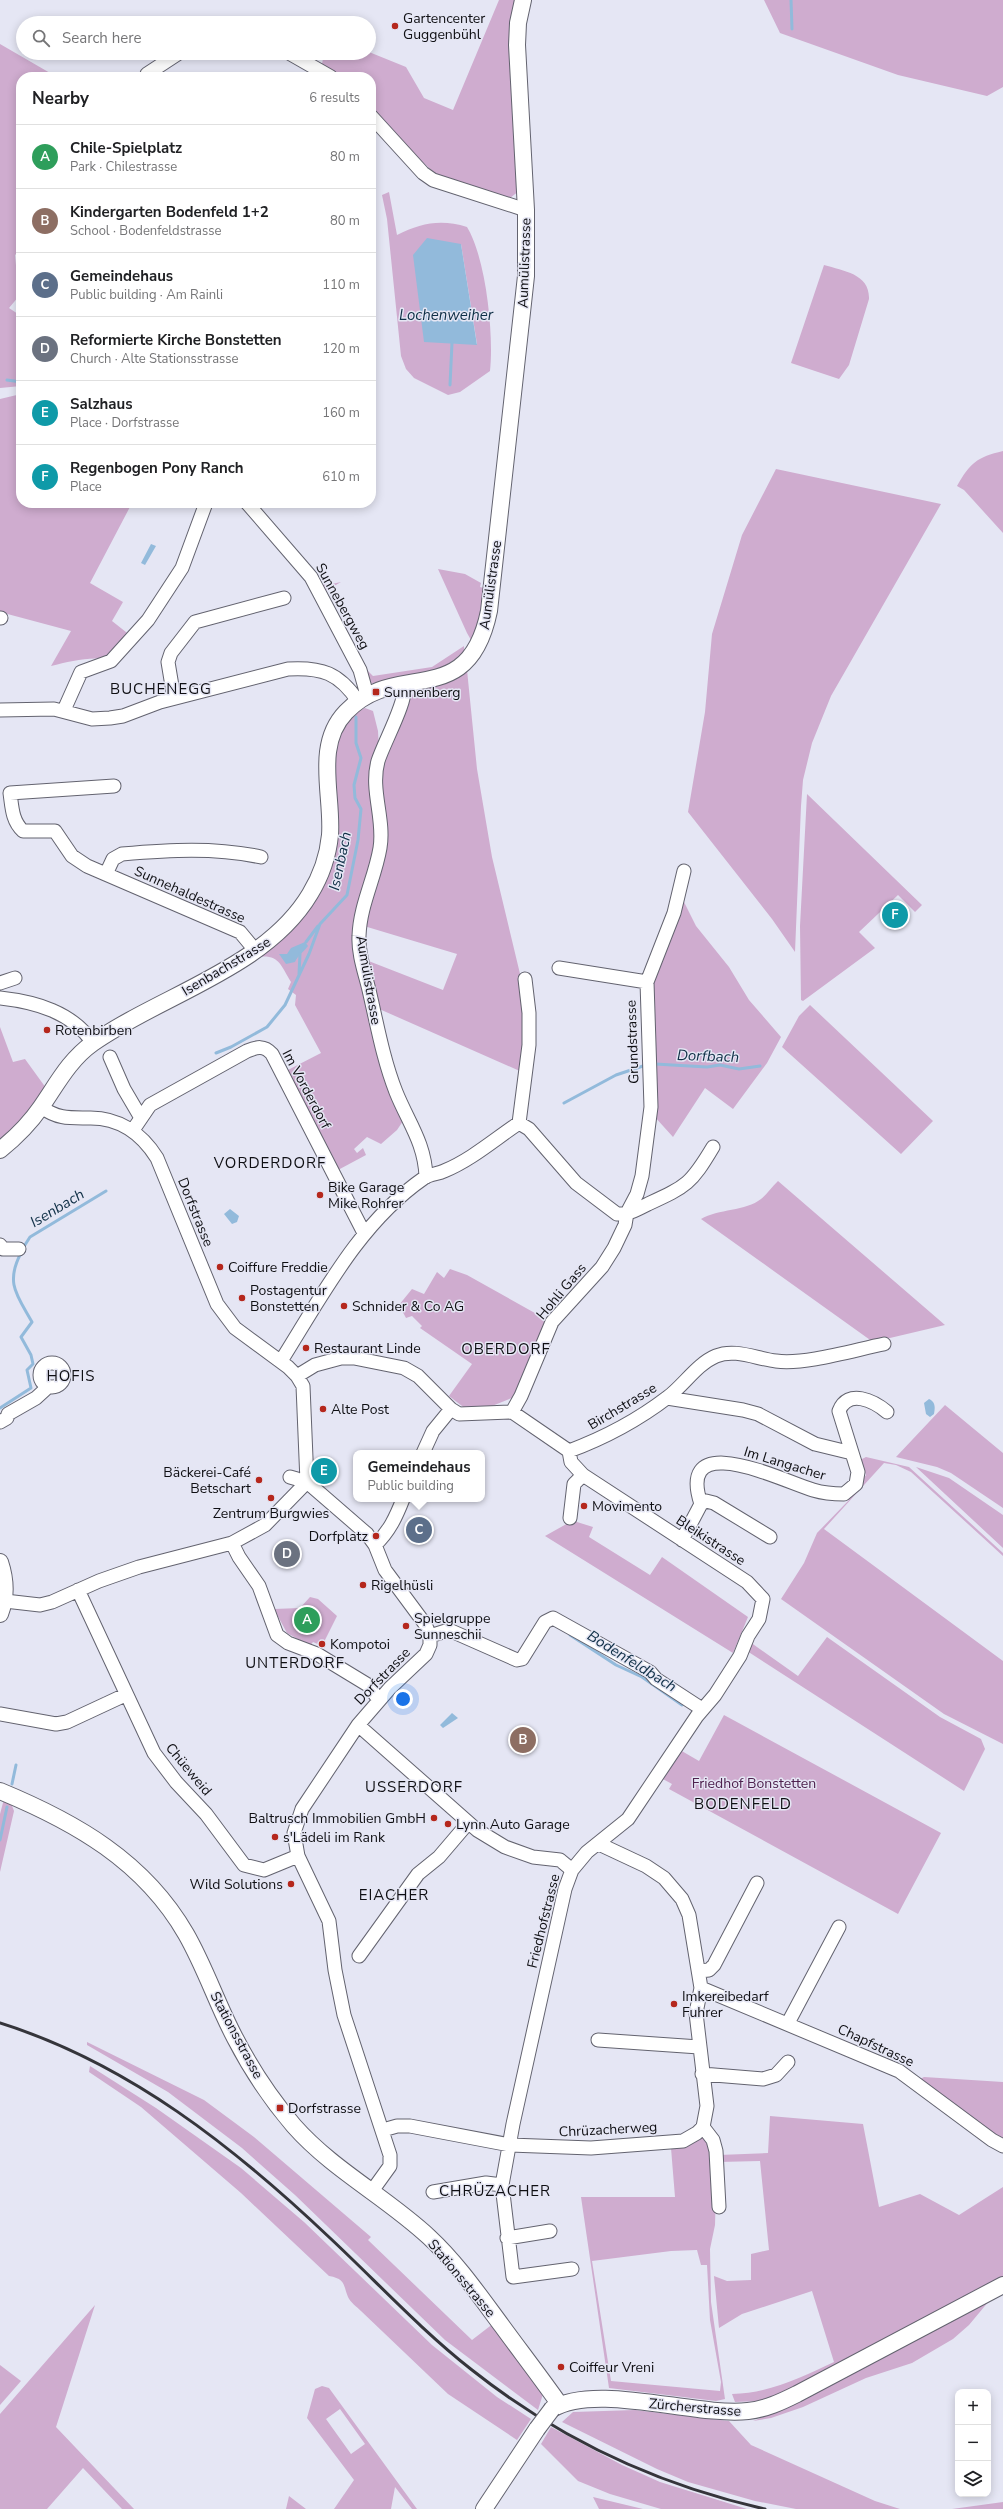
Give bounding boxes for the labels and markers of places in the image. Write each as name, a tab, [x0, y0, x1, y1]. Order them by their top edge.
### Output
place label: Gartencenter Guggenbühl	[403, 9, 485, 44]
marker: Gartencenter Guggenbühl	[390, 21, 400, 31]
place label: Sunnenberg	[384, 683, 461, 702]
marker: Sunnenberg	[371, 687, 381, 697]
pin: F	[882, 900, 908, 930]
place label: Rotenbirben	[55, 1021, 132, 1040]
marker: Rotenbirben	[42, 1025, 52, 1035]
place label: Bike Garage Mike Rohrer	[328, 1178, 404, 1213]
marker: Bike Garage Mike Rohrer	[315, 1190, 325, 1200]
place label: Coiffure Freddie	[228, 1258, 328, 1277]
marker: Coiffure Freddie	[215, 1262, 225, 1272]
place label: Postagentur Bonstetten	[250, 1281, 327, 1316]
marker: Postagentur Bonstetten	[237, 1293, 247, 1303]
place label: Schnider & Co AG	[352, 1297, 464, 1316]
marker: Schnider & Co AG	[339, 1301, 349, 1311]
place label: Restaurant Linde	[314, 1339, 421, 1358]
marker: Restaurant Linde	[301, 1343, 311, 1353]
place label: Alte Post	[331, 1400, 389, 1419]
marker: Alte Post	[318, 1404, 328, 1414]
pin: E	[311, 1456, 337, 1486]
place label: Bäckerei-Café Betschart	[163, 1463, 251, 1498]
marker: Bäckerei-Café Betschart	[254, 1475, 264, 1485]
marker: Zentrum Burgwies	[266, 1493, 276, 1503]
place label: Movimento	[592, 1497, 662, 1516]
marker: Movimento	[579, 1501, 589, 1511]
place label: Zentrum Burgwies	[213, 1504, 329, 1523]
pin: C	[406, 1515, 432, 1545]
place label: Dorfplatz	[309, 1527, 369, 1546]
marker: Dorfplatz	[371, 1531, 381, 1541]
pin: D	[274, 1539, 300, 1569]
place label: Rigelhüsli	[371, 1576, 433, 1595]
marker: Rigelhüsli	[358, 1580, 368, 1590]
pin: A	[294, 1605, 320, 1635]
place label: Spielgruppe Sunneschii	[414, 1609, 490, 1644]
marker: Spielgruppe Sunneschii	[401, 1621, 411, 1631]
place label: Kompotoi	[330, 1635, 390, 1654]
marker: Kompotoi	[317, 1639, 327, 1649]
pin: B	[510, 1725, 536, 1755]
place label: Baltrusch Immobilien GmbH	[248, 1809, 426, 1828]
marker: Baltrusch Immobilien GmbH	[429, 1813, 439, 1823]
place label: Lynn Auto Garage	[456, 1815, 570, 1834]
marker: Lynn Auto Garage	[443, 1819, 453, 1829]
place label: s'Lädeli im Rank	[283, 1828, 386, 1847]
marker: s'Lädeli im Rank	[270, 1832, 280, 1842]
place label: Wild Solutions	[189, 1875, 283, 1894]
marker: Wild Solutions	[286, 1879, 296, 1889]
place label: Imkereibedarf Fuhrer	[682, 1987, 769, 2022]
marker: Imkereibedarf Fuhrer	[669, 1999, 679, 2009]
place label: Dorfstrasse	[288, 2099, 361, 2118]
marker: Dorfstrasse	[275, 2103, 285, 2113]
place label: Coiffeur Vreni	[569, 2358, 654, 2377]
marker: Coiffeur Vreni	[556, 2362, 566, 2372]

